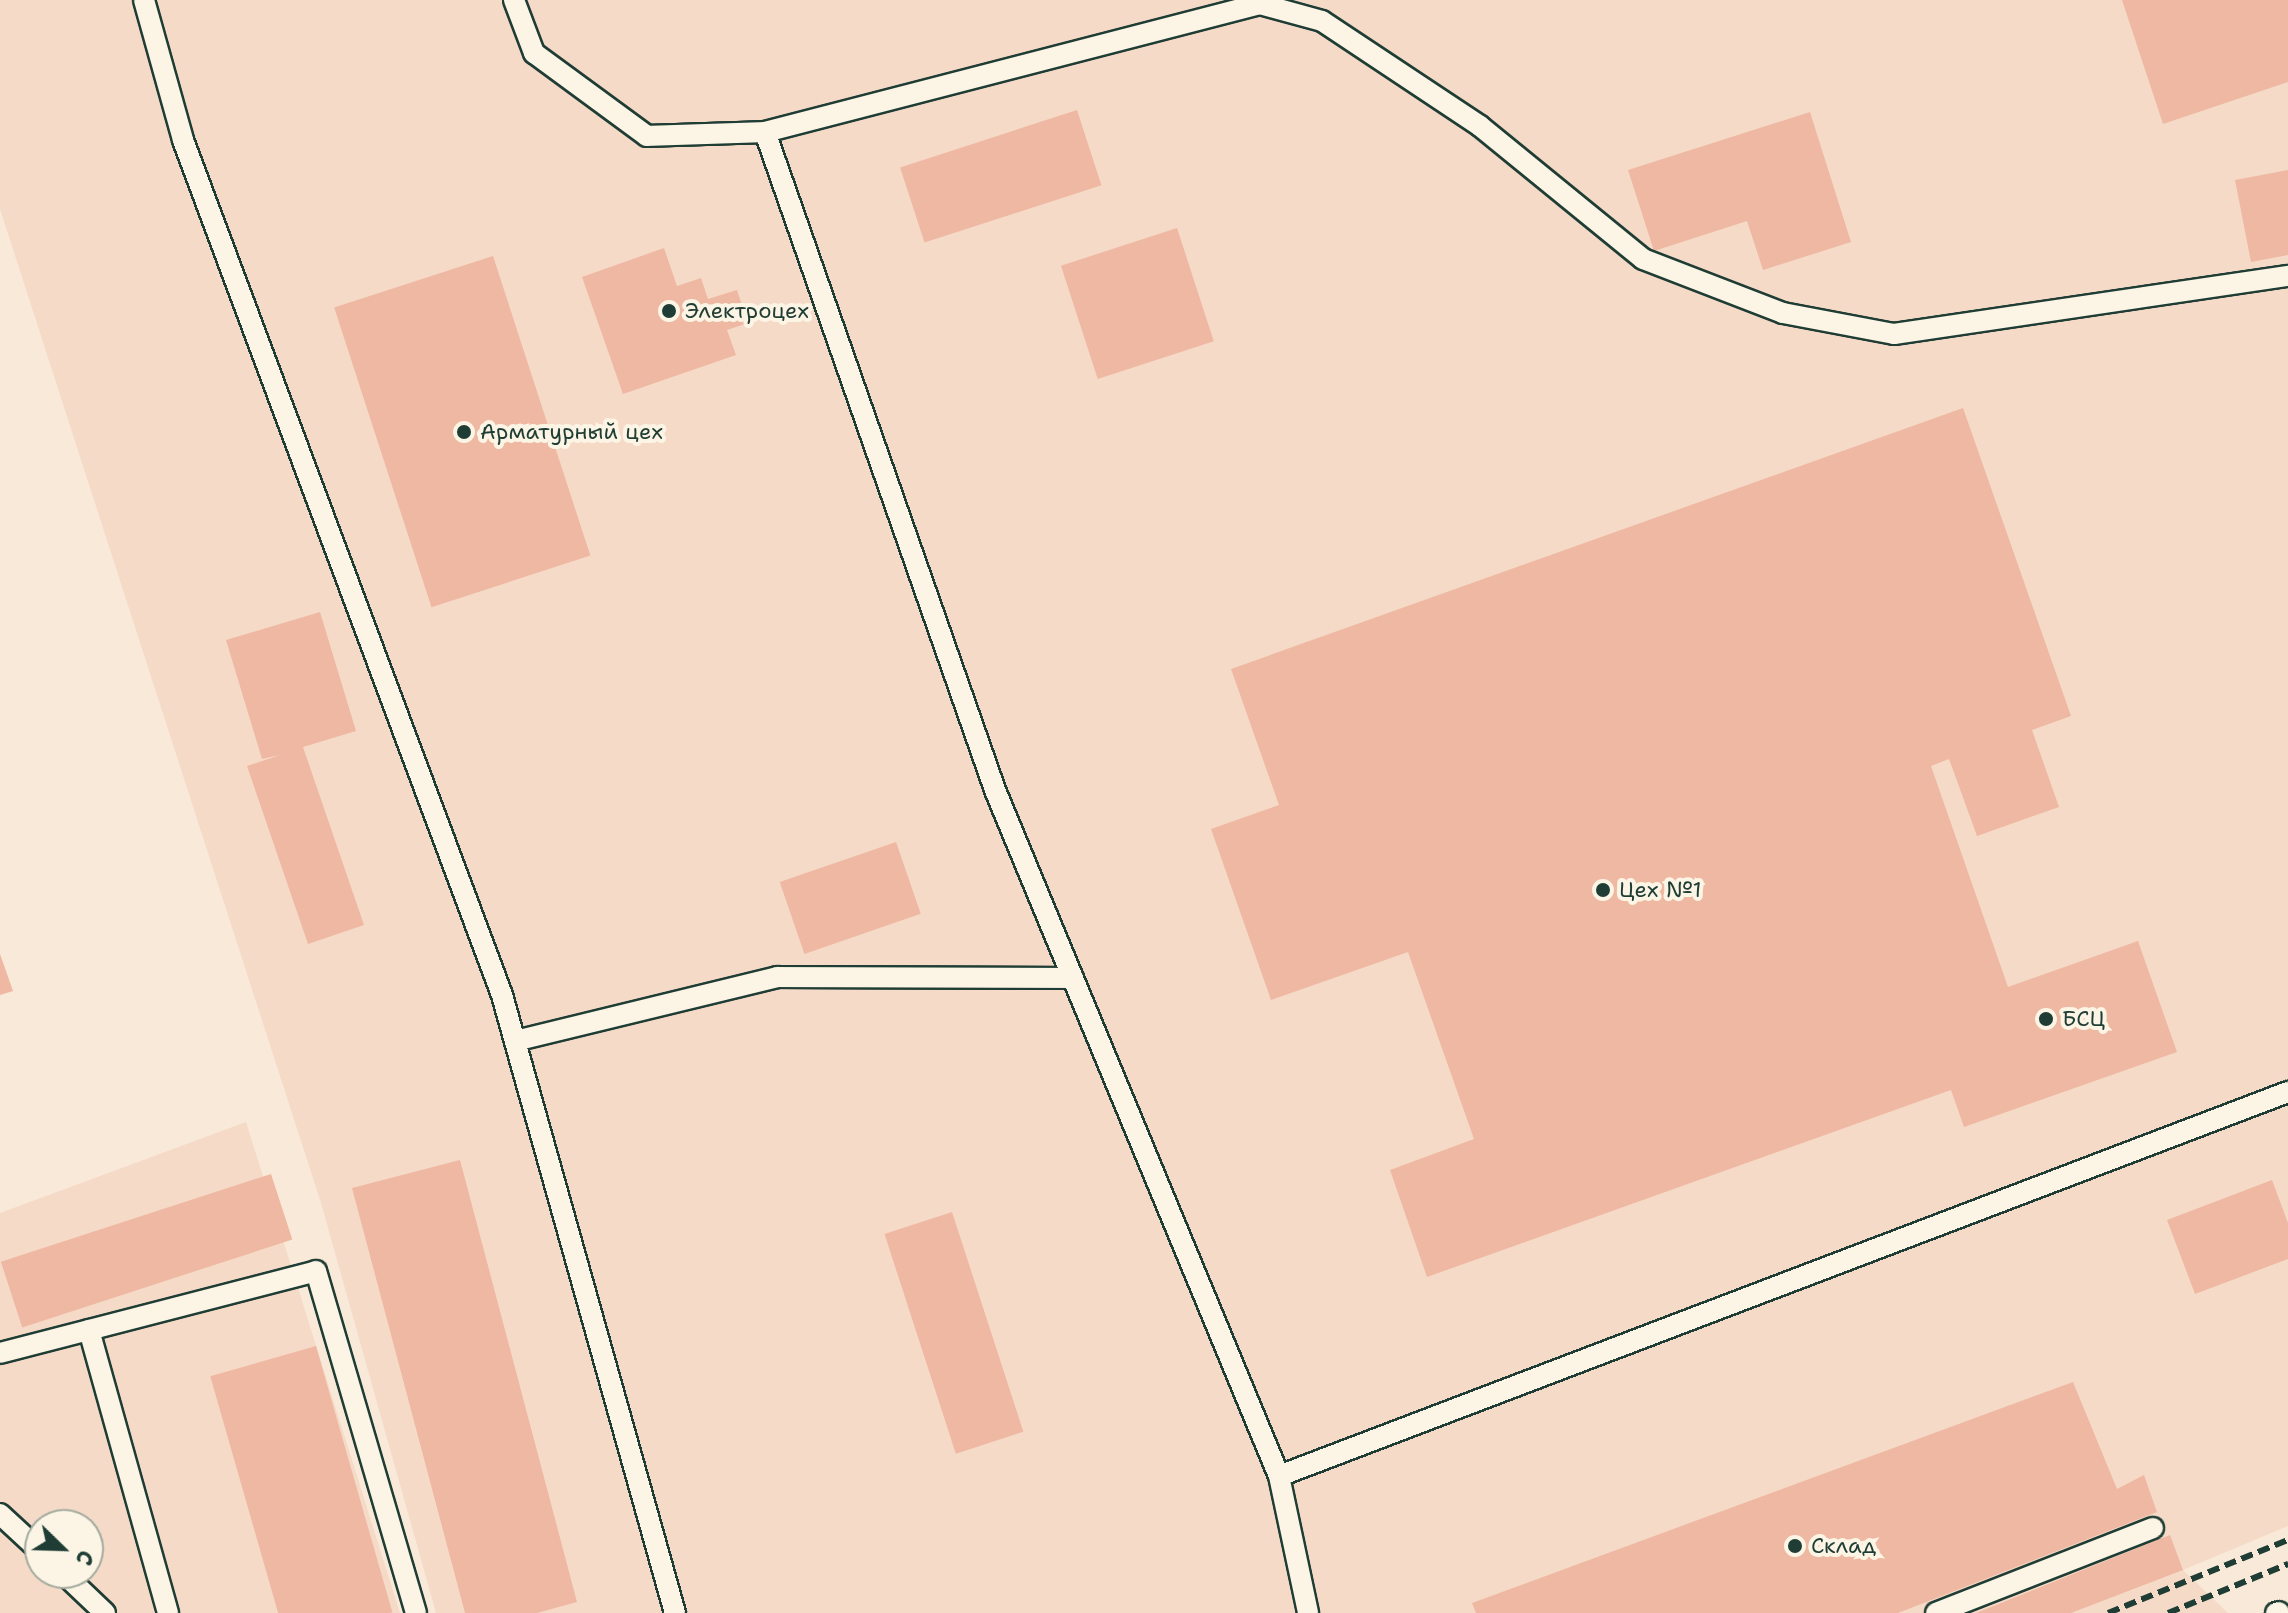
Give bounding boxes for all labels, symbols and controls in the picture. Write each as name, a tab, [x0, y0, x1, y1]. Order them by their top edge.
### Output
place label: Электроцех	[685, 298, 809, 324]
marker: Электроцех	[660, 302, 678, 320]
place label: Арматурный цех	[480, 419, 663, 445]
marker: Арматурный цех	[455, 423, 473, 441]
place label: Цех №1	[1619, 877, 1702, 903]
marker: Цех №1	[1594, 881, 1612, 899]
place label: БСЦ	[2062, 1006, 2105, 1032]
marker: БСЦ	[2037, 1010, 2055, 1028]
north arrow	[24, 1509, 104, 1589]
place label: Склад	[1811, 1533, 1876, 1559]
marker: Склад	[1786, 1537, 1804, 1555]
text: С	[69, 1546, 101, 1570]

